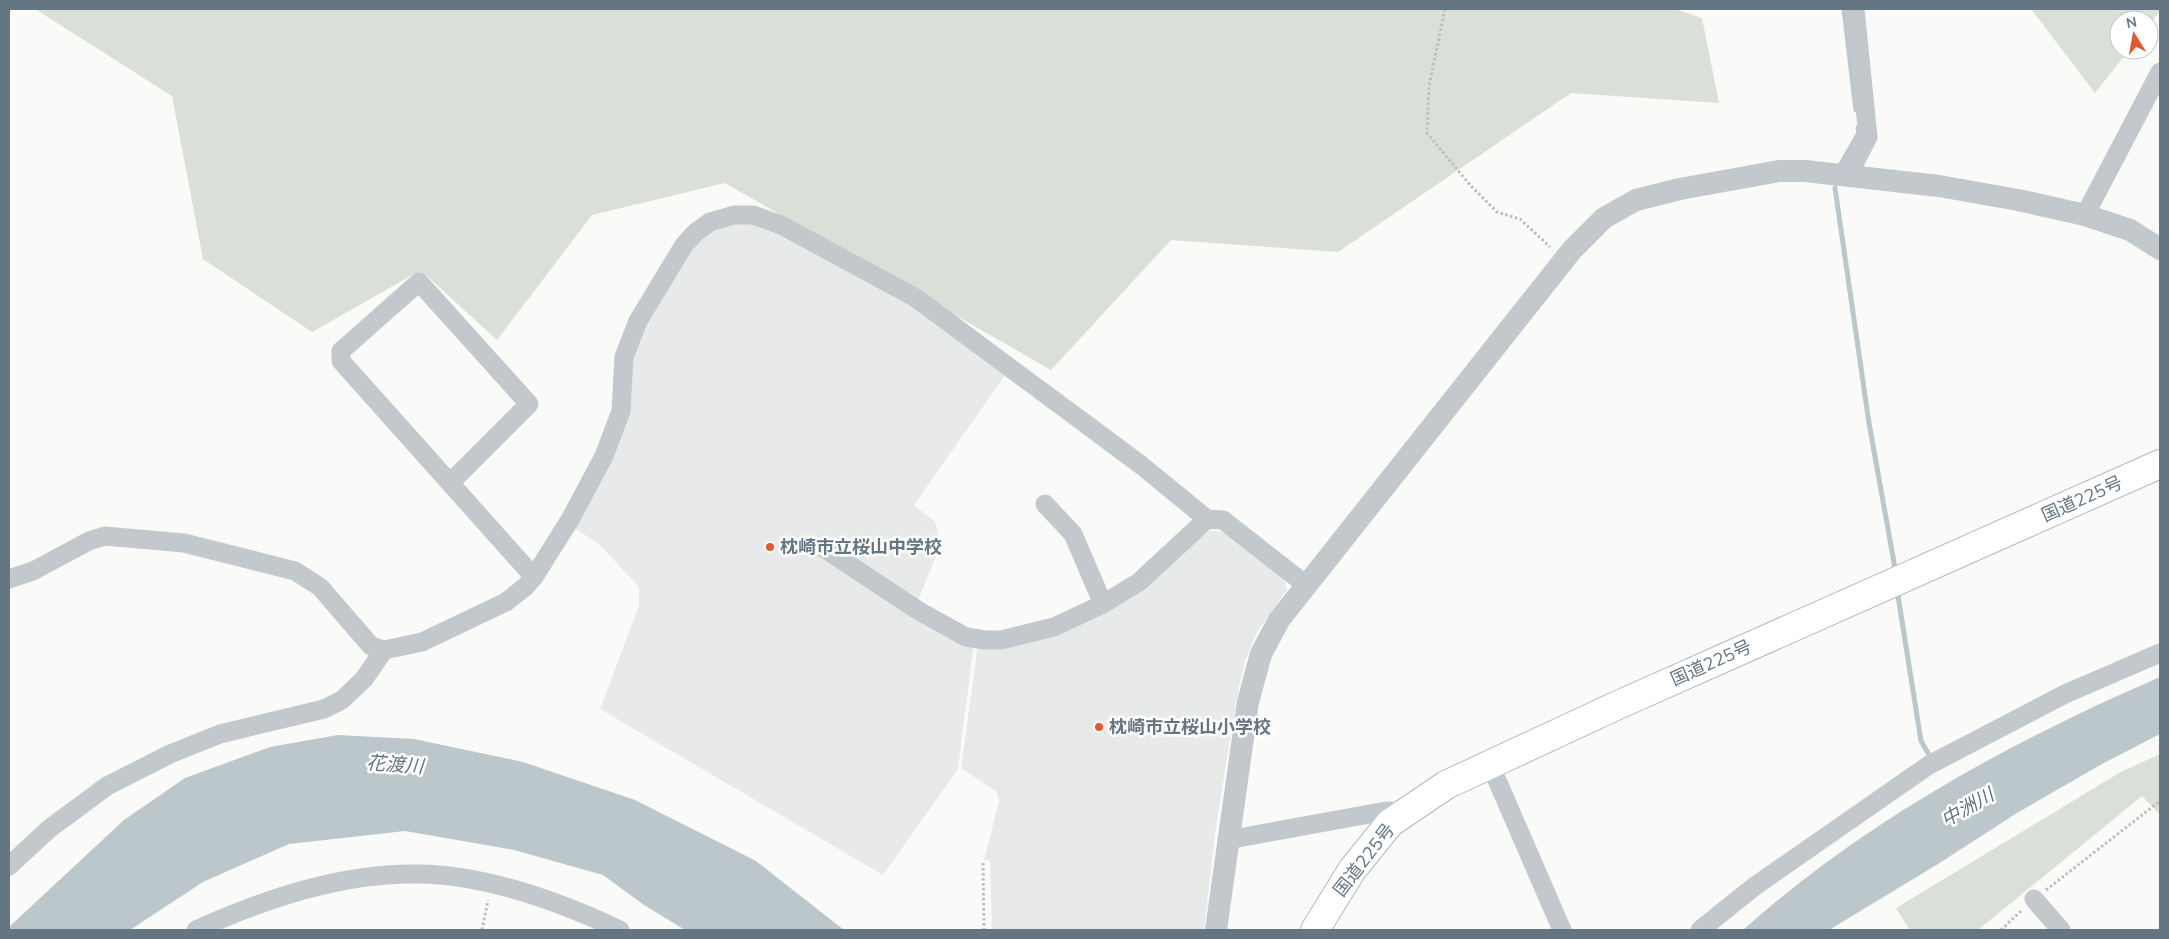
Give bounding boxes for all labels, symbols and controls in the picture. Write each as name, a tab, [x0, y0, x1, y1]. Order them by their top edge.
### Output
north arrow	[2109, 10, 2159, 60]
text: N	[2125, 12, 2139, 33]
street label: 国道225号	[2038, 470, 2126, 528]
place label: 枕崎市立桜山中学校	[780, 535, 942, 559]
marker: 枕崎市立桜山中学校	[764, 541, 776, 553]
street label: 国道225号	[1667, 634, 1755, 692]
place label: 枕崎市立桜山小学校	[1109, 715, 1271, 739]
marker: 枕崎市立桜山小学校	[1093, 721, 1105, 733]
water label: 花渡川	[366, 750, 426, 780]
water label: 中洲川	[1936, 781, 2000, 833]
street label: 国道225号	[1328, 819, 1400, 901]

